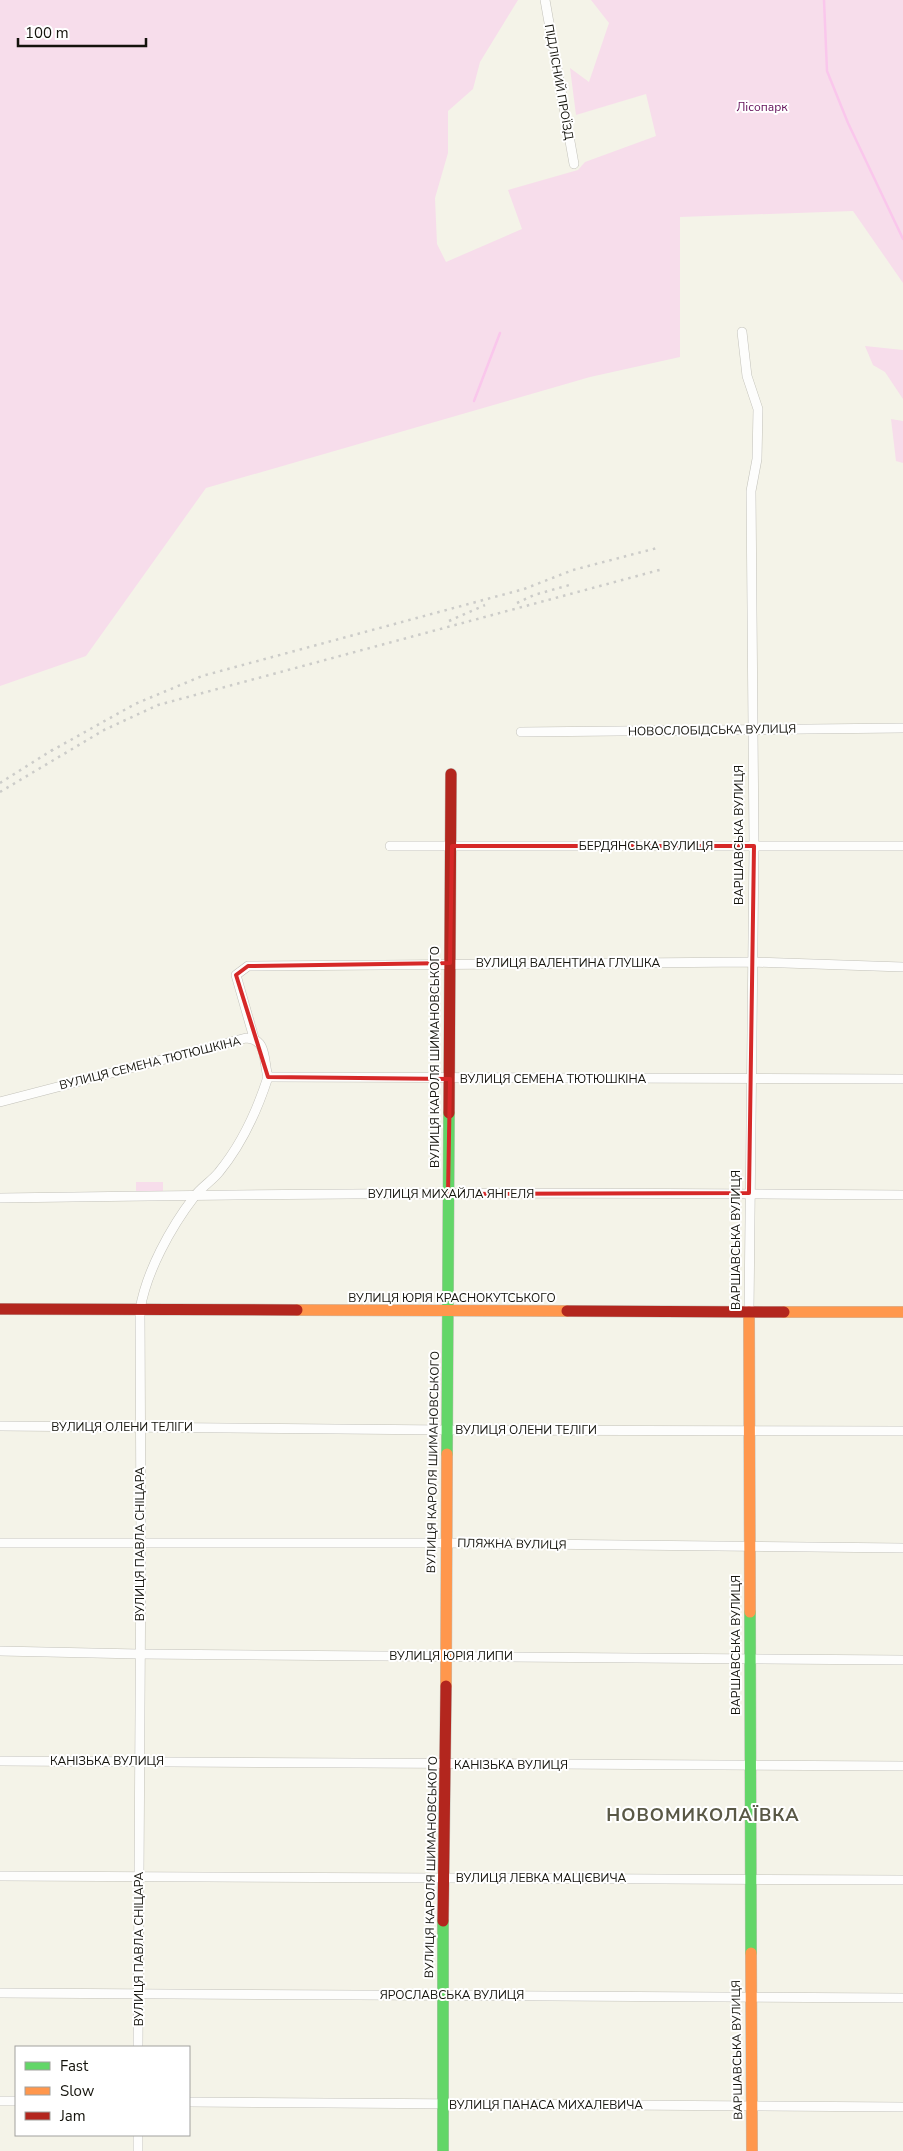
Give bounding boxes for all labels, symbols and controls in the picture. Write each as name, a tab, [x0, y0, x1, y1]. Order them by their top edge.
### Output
scale bar	[18, 15, 145, 47]
text: 100 m	[25, 23, 69, 43]
street label: ПІДЛІСНИЙ ПРОЇЗД	[541, 23, 577, 142]
park label: Лісопарк	[736, 99, 788, 115]
street label: НОВОСЛОБІДСЬКА ВУЛИЦЯ	[628, 721, 796, 739]
street label: ВАРШАВСЬКА ВУЛИЦЯ	[731, 765, 747, 905]
street label: БЕРДЯНСЬКА ВУЛИЦЯ	[579, 838, 713, 854]
street label: ВУЛИЦЯ КАРОЛЯ ШИМАНОВСЬКОГО	[427, 946, 443, 1168]
street label: ВУЛИЦЯ ВАЛЕНТИНА ГЛУШКА	[476, 955, 660, 971]
street label: ВУЛИЦЯ СЕМЕНА ТЮТЮШКІНА	[58, 1033, 243, 1093]
street label: ВУЛИЦЯ СЕМЕНА ТЮТЮШКІНА	[460, 1071, 647, 1087]
street label: ВАРШАВСЬКА ВУЛИЦЯ	[728, 1170, 744, 1310]
street label: ВУЛИЦЯ МИХАЙЛА ЯНГЕЛЯ	[368, 1186, 534, 1202]
street label: ВУЛИЦЯ ЮРІЯ КРАСНОКУТСЬКОГО	[348, 1290, 556, 1306]
street label: ВУЛИЦЯ КАРОЛЯ ШИМАНОВСЬКОГО	[423, 1351, 443, 1573]
street label: ВУЛИЦЯ ОЛЕНИ ТЕЛІГИ	[51, 1419, 193, 1435]
street label: ВУЛИЦЯ ОЛЕНИ ТЕЛІГИ	[455, 1422, 597, 1438]
street label: ВУЛИЦЯ ПАВЛА СНІЦАРА	[132, 1467, 148, 1621]
street label: ПЛЯЖНА ВУЛИЦЯ	[457, 1535, 567, 1553]
street label: ВАРШАВСЬКА ВУЛИЦЯ	[728, 1575, 744, 1715]
street label: ВУЛИЦЯ ЮРІЯ ЛИПИ	[389, 1648, 513, 1664]
street label: КАНІЗЬКА ВУЛИЦЯ	[50, 1753, 164, 1769]
street label: ВУЛИЦЯ КАРОЛЯ ШИМАНОВСЬКОГО	[421, 1756, 441, 1978]
street label: КАНІЗЬКА ВУЛИЦЯ	[454, 1757, 568, 1773]
district label: НОВОМИКОЛАЇВКА	[606, 1803, 800, 1827]
street label: ВУЛИЦЯ ЛЕВКА МАЦІЄВИЧА	[456, 1870, 627, 1886]
street label: ВУЛИЦЯ ПАВЛА СНІЦАРА	[131, 1872, 147, 2026]
street label: ВАРШАВСЬКА ВУЛИЦЯ	[728, 1980, 746, 2120]
street label: ЯРОСЛАВСЬКА ВУЛИЦЯ	[380, 1987, 524, 2003]
legend	[15, 2046, 190, 2136]
text: Fast	[60, 2056, 89, 2076]
text: Slow	[60, 2081, 95, 2101]
street label: ВУЛИЦЯ ПАНАСА МИХАЛЕВИЧА	[449, 2097, 643, 2113]
text: Jam	[59, 2106, 86, 2126]

